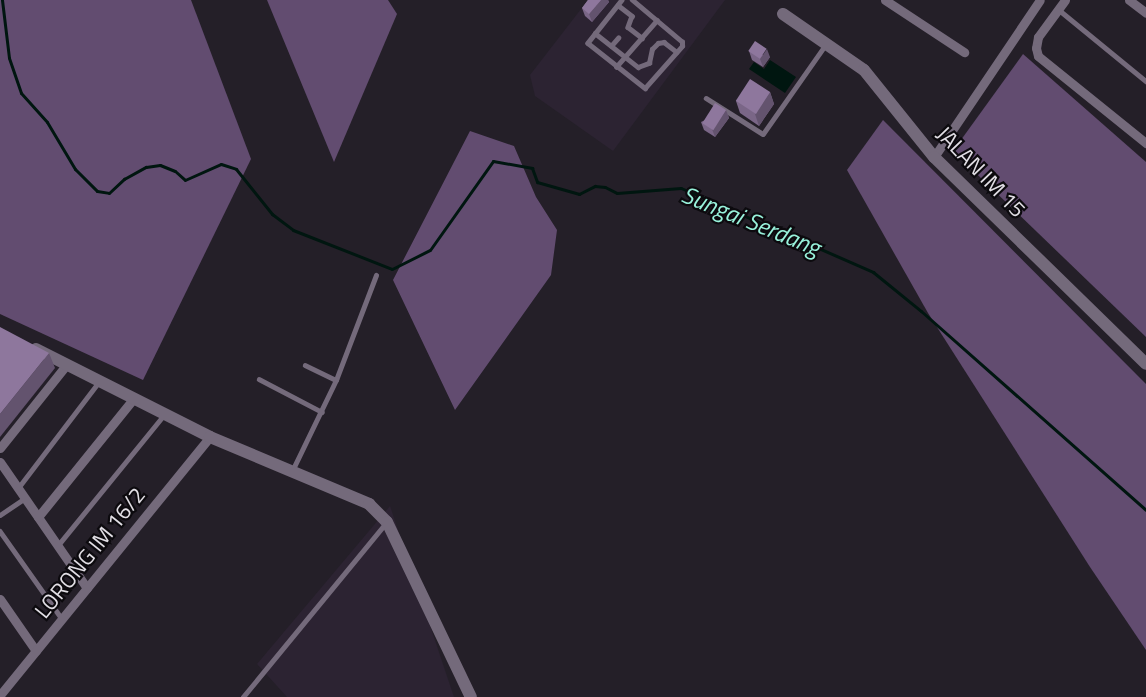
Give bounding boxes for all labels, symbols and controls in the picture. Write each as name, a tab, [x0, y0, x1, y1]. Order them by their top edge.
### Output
street label: JALAN IM 15	[931, 121, 1031, 223]
water label: Sungai Serdang	[678, 180, 824, 262]
street label: LORONG IM 16/2	[29, 482, 151, 624]

